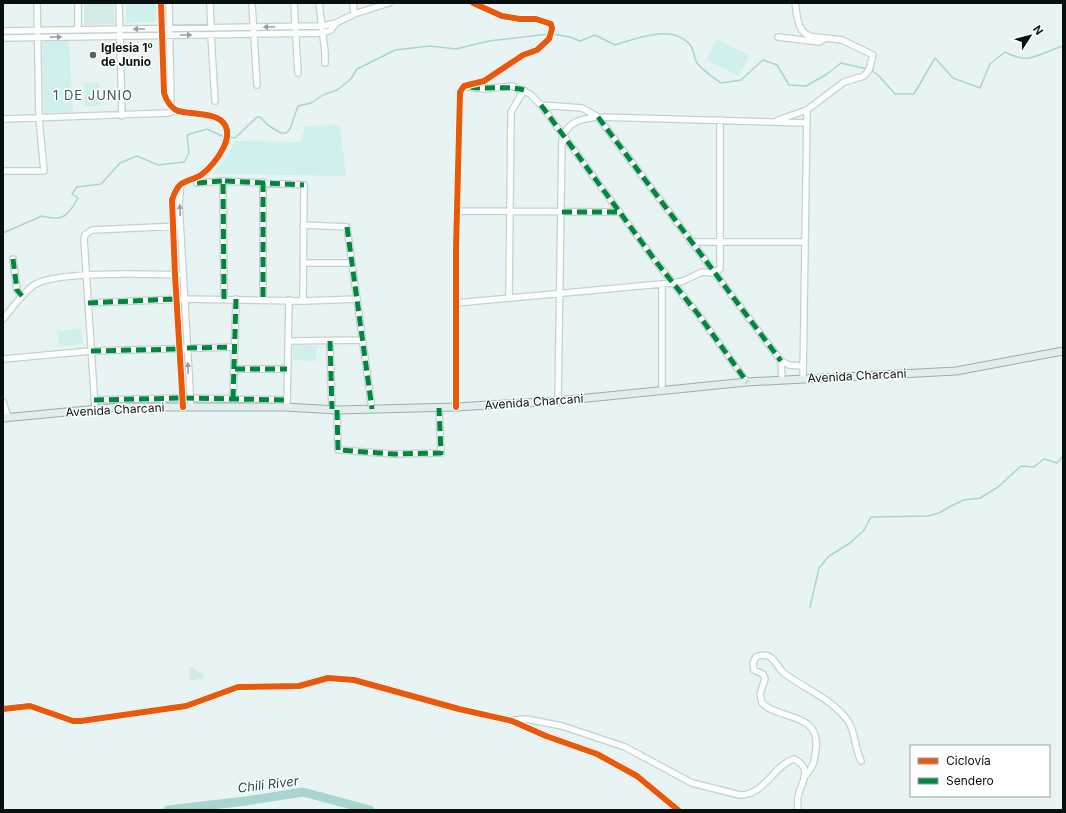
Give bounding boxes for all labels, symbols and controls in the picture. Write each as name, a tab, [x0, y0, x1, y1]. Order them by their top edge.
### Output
north arrow	[1010, 16, 1050, 56]
text: N	[1030, 23, 1046, 38]
one-way arrow	[262, 24, 275, 30]
one-way arrow	[132, 26, 145, 32]
one-way arrow	[180, 32, 193, 38]
one-way arrow	[50, 34, 63, 40]
place label: Iglesia 1º de Junio	[101, 40, 153, 69]
marker: Iglesia 1º de Junio	[88, 50, 98, 60]
district label: 1 DE JUNIO	[53, 87, 133, 103]
one-way arrow	[176, 204, 183, 216]
one-way arrow	[185, 361, 191, 374]
street label: Avenida Charcani	[807, 365, 907, 386]
street label: Avenida Charcani	[484, 391, 584, 412]
street label: Avenida Charcani	[65, 399, 165, 420]
legend	[910, 745, 1050, 797]
text: Ciclovía	[946, 753, 991, 768]
water label: Chili River	[237, 772, 300, 796]
text: Sendero	[946, 773, 994, 788]

